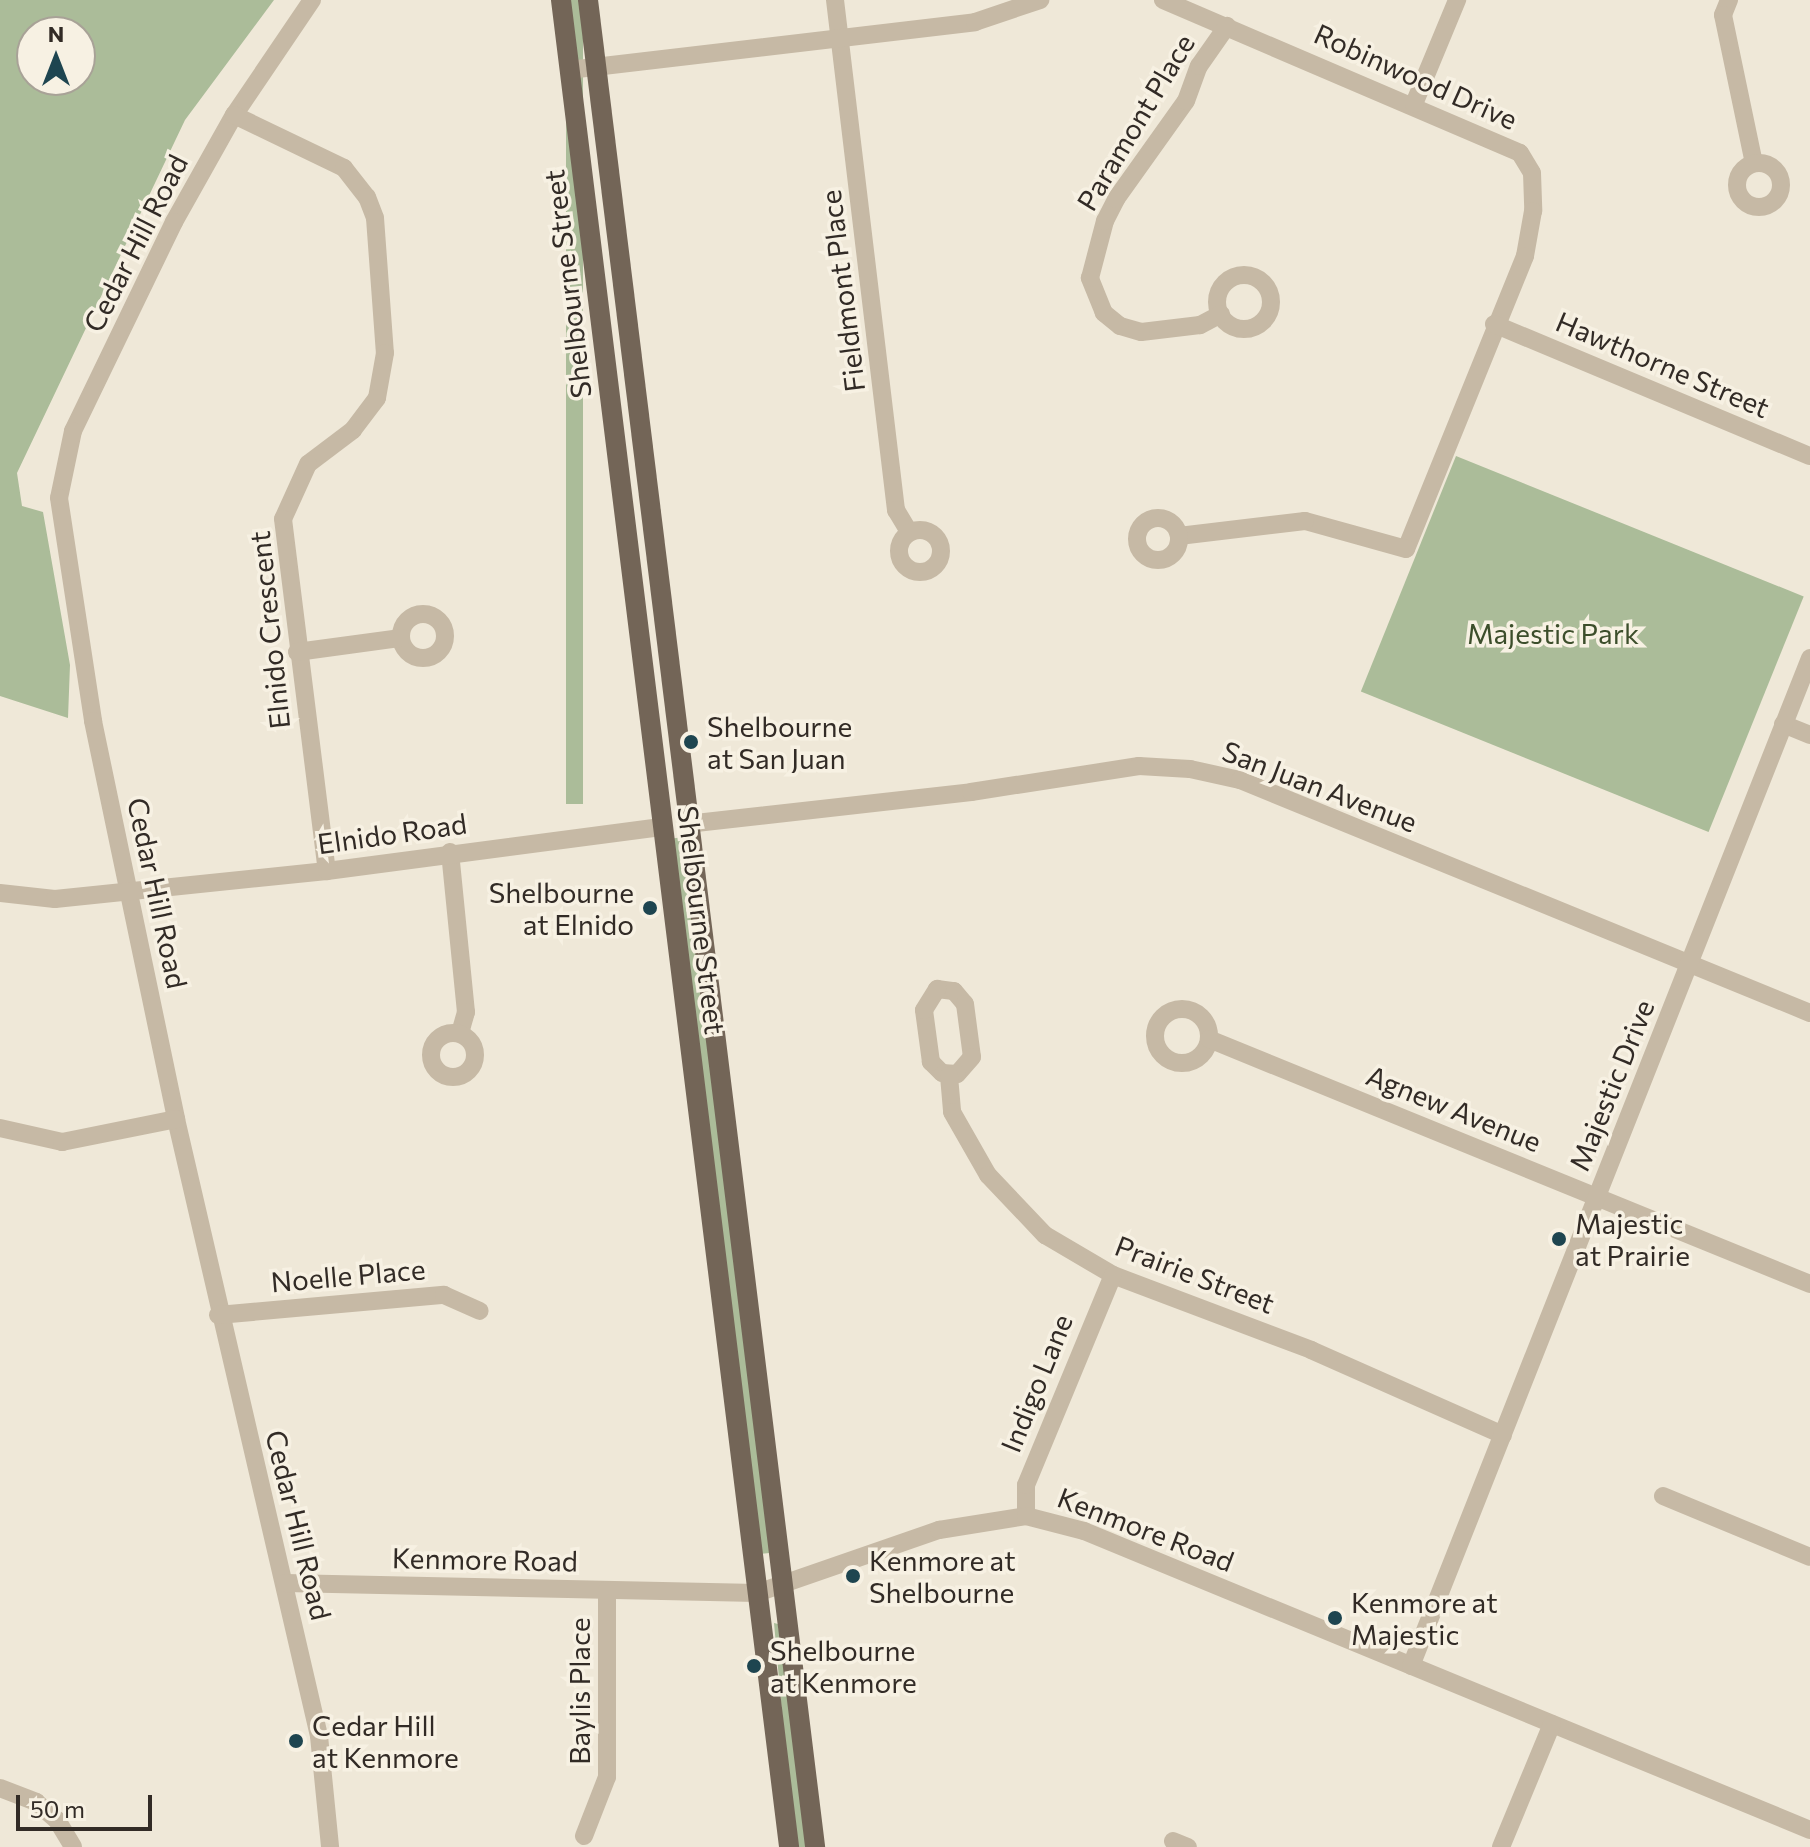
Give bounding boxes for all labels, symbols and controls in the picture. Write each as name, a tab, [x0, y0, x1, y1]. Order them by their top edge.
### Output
north arrow	[16, 16, 96, 96]
street label: Robinwood Drive	[1309, 16, 1523, 136]
text: N	[48, 20, 64, 47]
street label: Paramont Place	[1069, 28, 1201, 216]
street label: Cedar Hill Road	[76, 149, 194, 337]
street label: Shelbourne Street	[536, 168, 598, 400]
street label: Fieldmont Place	[813, 188, 871, 394]
street label: Hawthorne Street	[1551, 304, 1775, 424]
street label: Elnido Crescent	[242, 529, 296, 731]
park label: Majestic Park	[1467, 616, 1639, 650]
place label: Shelbourne at San Juan	[707, 709, 852, 775]
marker: Shelbourne at San Juan	[682, 733, 700, 751]
street label: San Juan Avenue	[1218, 733, 1422, 839]
street label: Cedar Hill Road	[121, 794, 195, 992]
street label: Shelbourne Street	[671, 804, 733, 1036]
street label: Elnido Road	[315, 806, 469, 860]
place label: Shelbourne at Elnido	[489, 875, 634, 941]
marker: Shelbourne at Elnido	[641, 899, 659, 917]
street label: Majestic Drive	[1561, 995, 1661, 1175]
street label: Agnew Avenue	[1362, 1058, 1546, 1158]
place label: Majestic at Prairie	[1575, 1206, 1690, 1272]
street label: Prairie Street	[1111, 1228, 1279, 1320]
marker: Majestic at Prairie	[1550, 1230, 1568, 1248]
street label: Noelle Place	[269, 1252, 427, 1298]
street label: Indigo Lane	[993, 1309, 1079, 1457]
street label: Cedar Hill Road	[259, 1427, 339, 1623]
street label: Kenmore Road	[1053, 1480, 1239, 1578]
street label: Kenmore Road	[392, 1541, 578, 1577]
place label: Kenmore at Shelbourne	[869, 1543, 1016, 1609]
marker: Kenmore at Shelbourne	[844, 1567, 862, 1585]
place label: Kenmore at Majestic	[1351, 1585, 1498, 1651]
marker: Kenmore at Majestic	[1326, 1609, 1344, 1627]
street label: Baylis Place	[562, 1617, 596, 1765]
place label: Shelbourne at Kenmore	[770, 1633, 917, 1699]
marker: Shelbourne at Kenmore	[745, 1657, 763, 1675]
place label: Cedar Hill at Kenmore	[312, 1708, 459, 1774]
marker: Cedar Hill at Kenmore	[287, 1732, 305, 1750]
scale bar	[20, 1779, 156, 1829]
text: 50 m	[30, 1794, 85, 1823]

